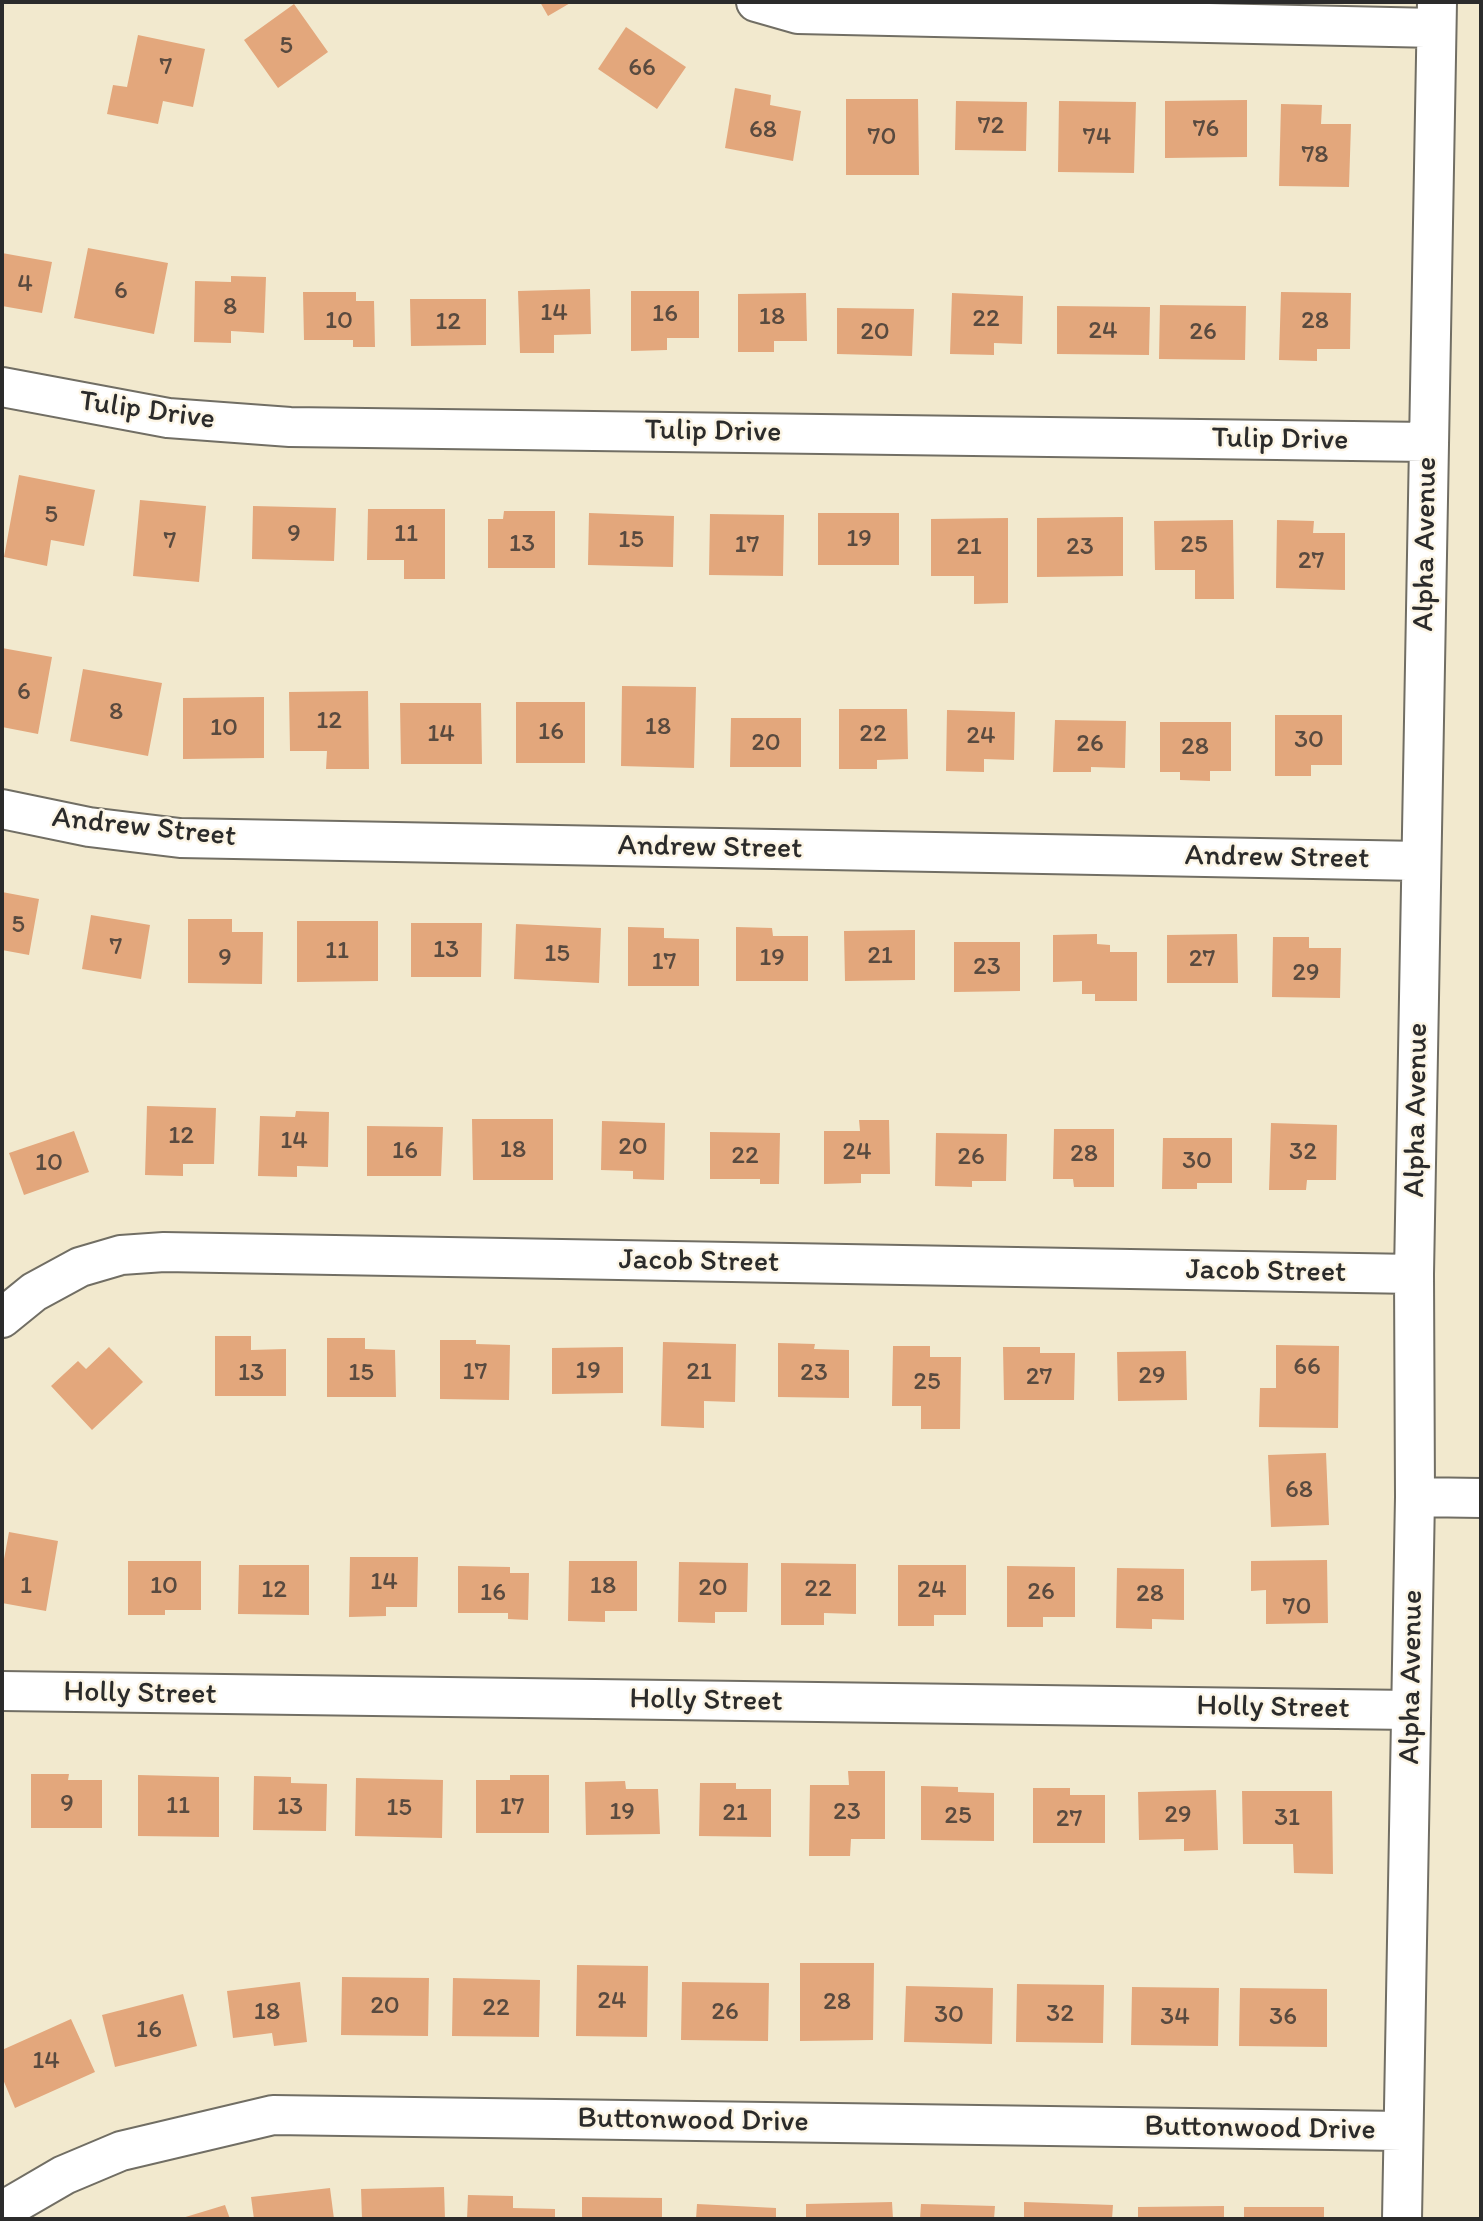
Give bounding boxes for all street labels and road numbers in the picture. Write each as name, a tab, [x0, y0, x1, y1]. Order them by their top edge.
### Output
street label: Tulip Drive	[77, 384, 217, 438]
street label: Tulip Drive	[644, 413, 782, 451]
street label: Tulip Drive	[1211, 421, 1349, 459]
street label: Alpha Avenue	[1406, 456, 1446, 632]
street label: Andrew Street	[50, 800, 238, 856]
street label: Andrew Street	[617, 828, 803, 868]
street label: Andrew Street	[1184, 838, 1370, 878]
street label: Alpha Avenue	[1397, 1022, 1437, 1198]
street label: Jacob Street	[618, 1243, 780, 1281]
street label: Jacob Street	[1185, 1253, 1347, 1291]
street label: Alpha Avenue	[1392, 1589, 1432, 1765]
street label: Holly Street	[63, 1675, 217, 1713]
street label: Holly Street	[629, 1682, 783, 1720]
street label: Holly Street	[1196, 1689, 1350, 1727]
street label: Buttonwood Drive	[577, 2101, 809, 2141]
street label: Buttonwood Drive	[1144, 2109, 1376, 2149]

